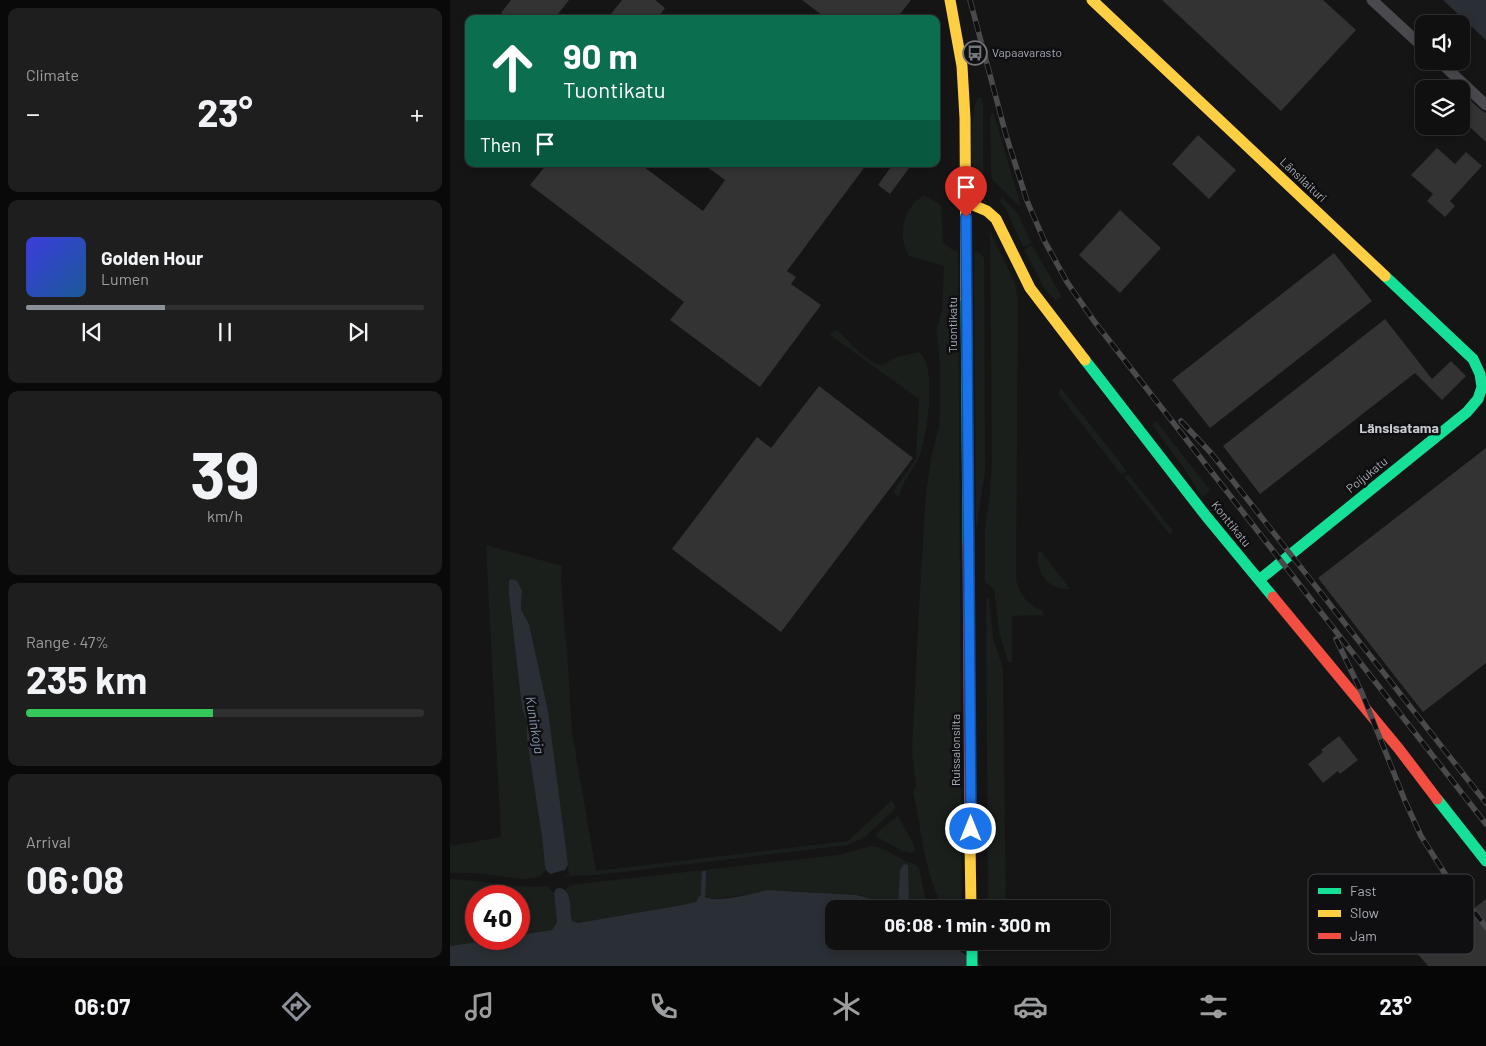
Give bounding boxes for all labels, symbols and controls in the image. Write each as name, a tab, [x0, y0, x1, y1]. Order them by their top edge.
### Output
map controls	[1415, 15, 1470, 135]
button: sound	[1415, 15, 1470, 70]
text: 90 m	[563, 34, 638, 76]
icon: ahead	[480, 35, 545, 100]
bus stop icon: Vapaavarasto	[962, 40, 988, 66]
place label: Vapaavarasto	[992, 45, 1062, 59]
text: Climate	[26, 65, 79, 84]
text: Tuontikatu	[563, 76, 666, 102]
button: layers	[1415, 80, 1470, 135]
text: 23°	[197, 89, 253, 135]
text: −	[26, 96, 40, 130]
text: +	[410, 96, 424, 130]
icon: arrive	[531, 130, 559, 158]
text: Then	[480, 133, 521, 156]
street label: Länsilaituri	[1278, 154, 1330, 204]
pin	[945, 166, 987, 217]
icon: arrive	[952, 173, 980, 201]
text: Golden Hour	[101, 246, 203, 269]
text: Lumen	[101, 269, 149, 288]
street label: Tuontikatu	[945, 297, 959, 353]
icon: previous	[78, 318, 106, 346]
icon: pause	[211, 318, 239, 346]
icon: next	[344, 318, 372, 346]
district label: Länsisatama	[1359, 419, 1439, 436]
text: 39	[190, 434, 260, 512]
street label: Poijukatu	[1343, 453, 1390, 495]
street label: Konttikatu	[1209, 498, 1254, 549]
text: km/h	[207, 506, 243, 525]
text: Range · 47%	[26, 632, 109, 651]
text: 235 km	[26, 656, 147, 702]
water label: Kuninkoja	[523, 695, 548, 755]
street label: Ruissalonsilta	[948, 714, 962, 786]
position arrow	[944, 802, 996, 854]
text: Arrival	[26, 832, 71, 851]
text: 06:08	[26, 856, 124, 902]
legend	[1308, 874, 1474, 954]
text: Fast	[1350, 882, 1376, 899]
speed limit sign: 40	[465, 885, 530, 950]
text: Slow	[1350, 904, 1379, 921]
text: 06:08 · 1 min · 300 m	[884, 913, 1051, 936]
text: Jam	[1350, 927, 1377, 944]
icon: directions	[279, 989, 314, 1024]
icon: music	[462, 989, 497, 1024]
icon: phone	[646, 989, 681, 1024]
icon: climate	[829, 989, 864, 1024]
icon: car	[1013, 989, 1048, 1024]
icon: filters	[1196, 989, 1231, 1024]
text: 06:07	[74, 993, 130, 1019]
text: 23°	[1380, 993, 1412, 1019]

